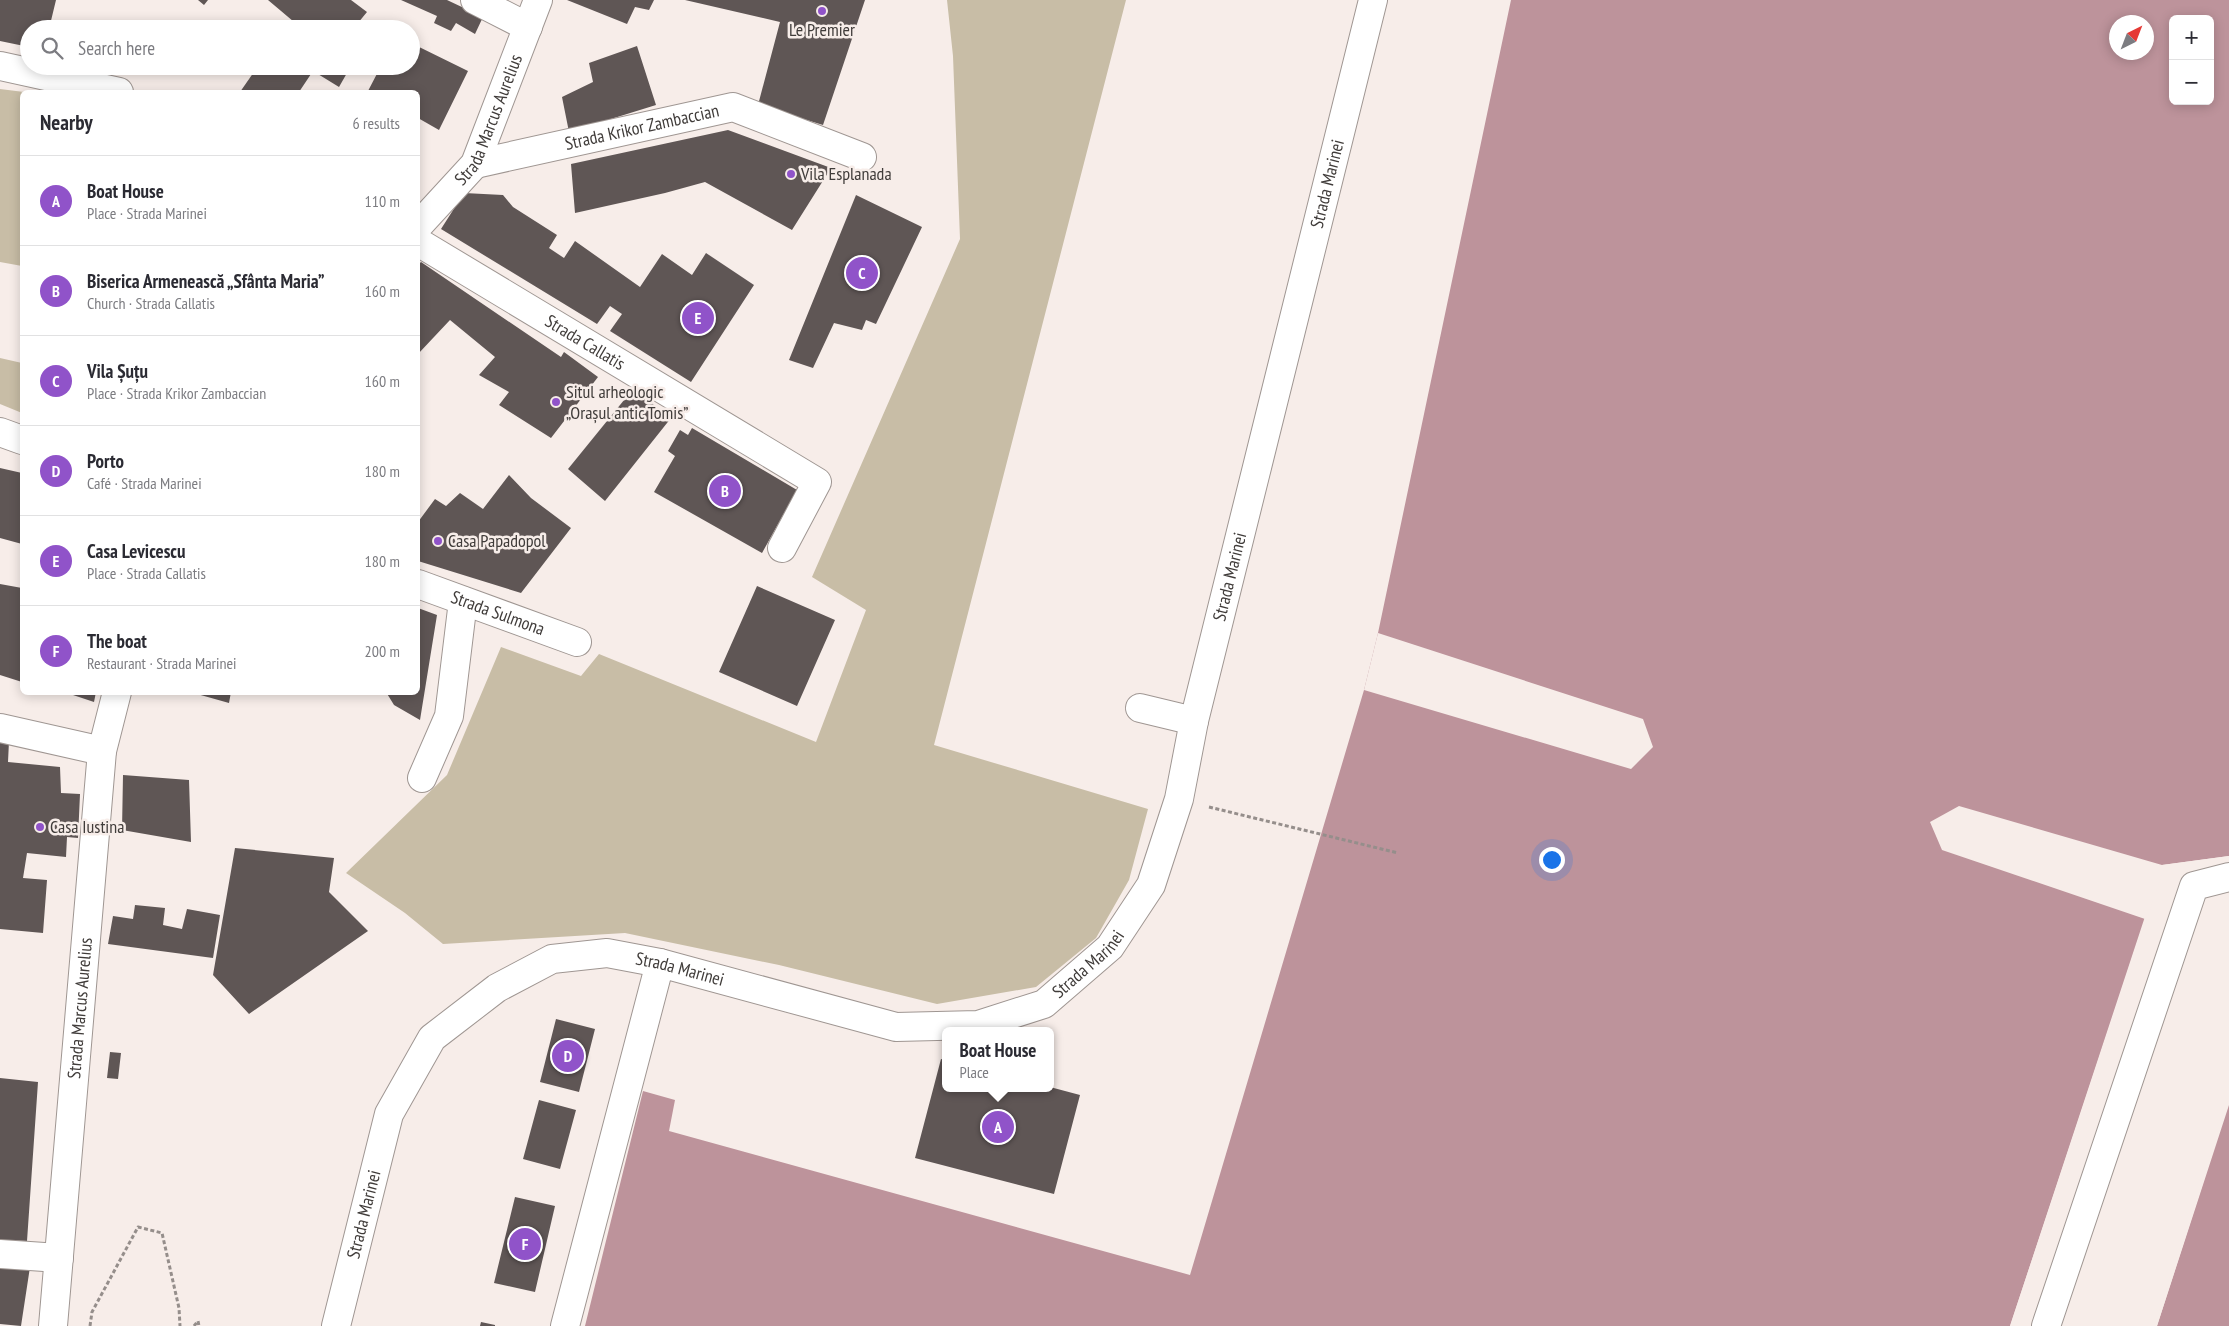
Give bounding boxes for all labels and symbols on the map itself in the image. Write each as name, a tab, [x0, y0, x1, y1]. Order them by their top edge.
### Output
marker: Le Premier	[816, 5, 828, 17]
north arrow	[2109, 15, 2154, 60]
place label: Le Premier	[789, 18, 855, 41]
street label: Strada Marcus Aurelius	[449, 51, 527, 190]
street label: Strada Krikor Zambaccian	[563, 98, 721, 155]
street label: Strada Marinei	[1305, 137, 1349, 230]
place label: Vila Esplanada	[800, 162, 892, 185]
marker: Vila Esplanada	[785, 168, 797, 180]
pin: C	[846, 254, 878, 292]
pin: E	[682, 299, 714, 337]
street label: Strada Callatis	[541, 309, 630, 375]
place label: Situl arheologic „Orașul antic Tomis”	[566, 380, 688, 424]
marker: Situl arheologic „Orașul antic Tomis”	[550, 396, 562, 408]
pin: B	[709, 472, 741, 510]
place label: Casa Papadopol	[448, 529, 546, 552]
street label: Strada Marinei	[1207, 530, 1251, 623]
marker: Casa Papadopol	[432, 535, 444, 547]
street label: Strada Sulmona	[448, 585, 548, 640]
place label: Casa Iustina	[50, 815, 124, 838]
marker: Casa Iustina	[34, 821, 46, 833]
your location	[1539, 847, 1565, 873]
street label: Strada Marinei	[1047, 925, 1129, 1003]
street label: Strada Marcus Aurelius	[62, 937, 97, 1080]
street label: Strada Marinei	[634, 947, 727, 991]
pin: D	[552, 1037, 584, 1075]
pin: A	[982, 1108, 1014, 1146]
street label: Strada Marinei	[341, 1168, 386, 1261]
pin: F	[509, 1225, 541, 1263]

